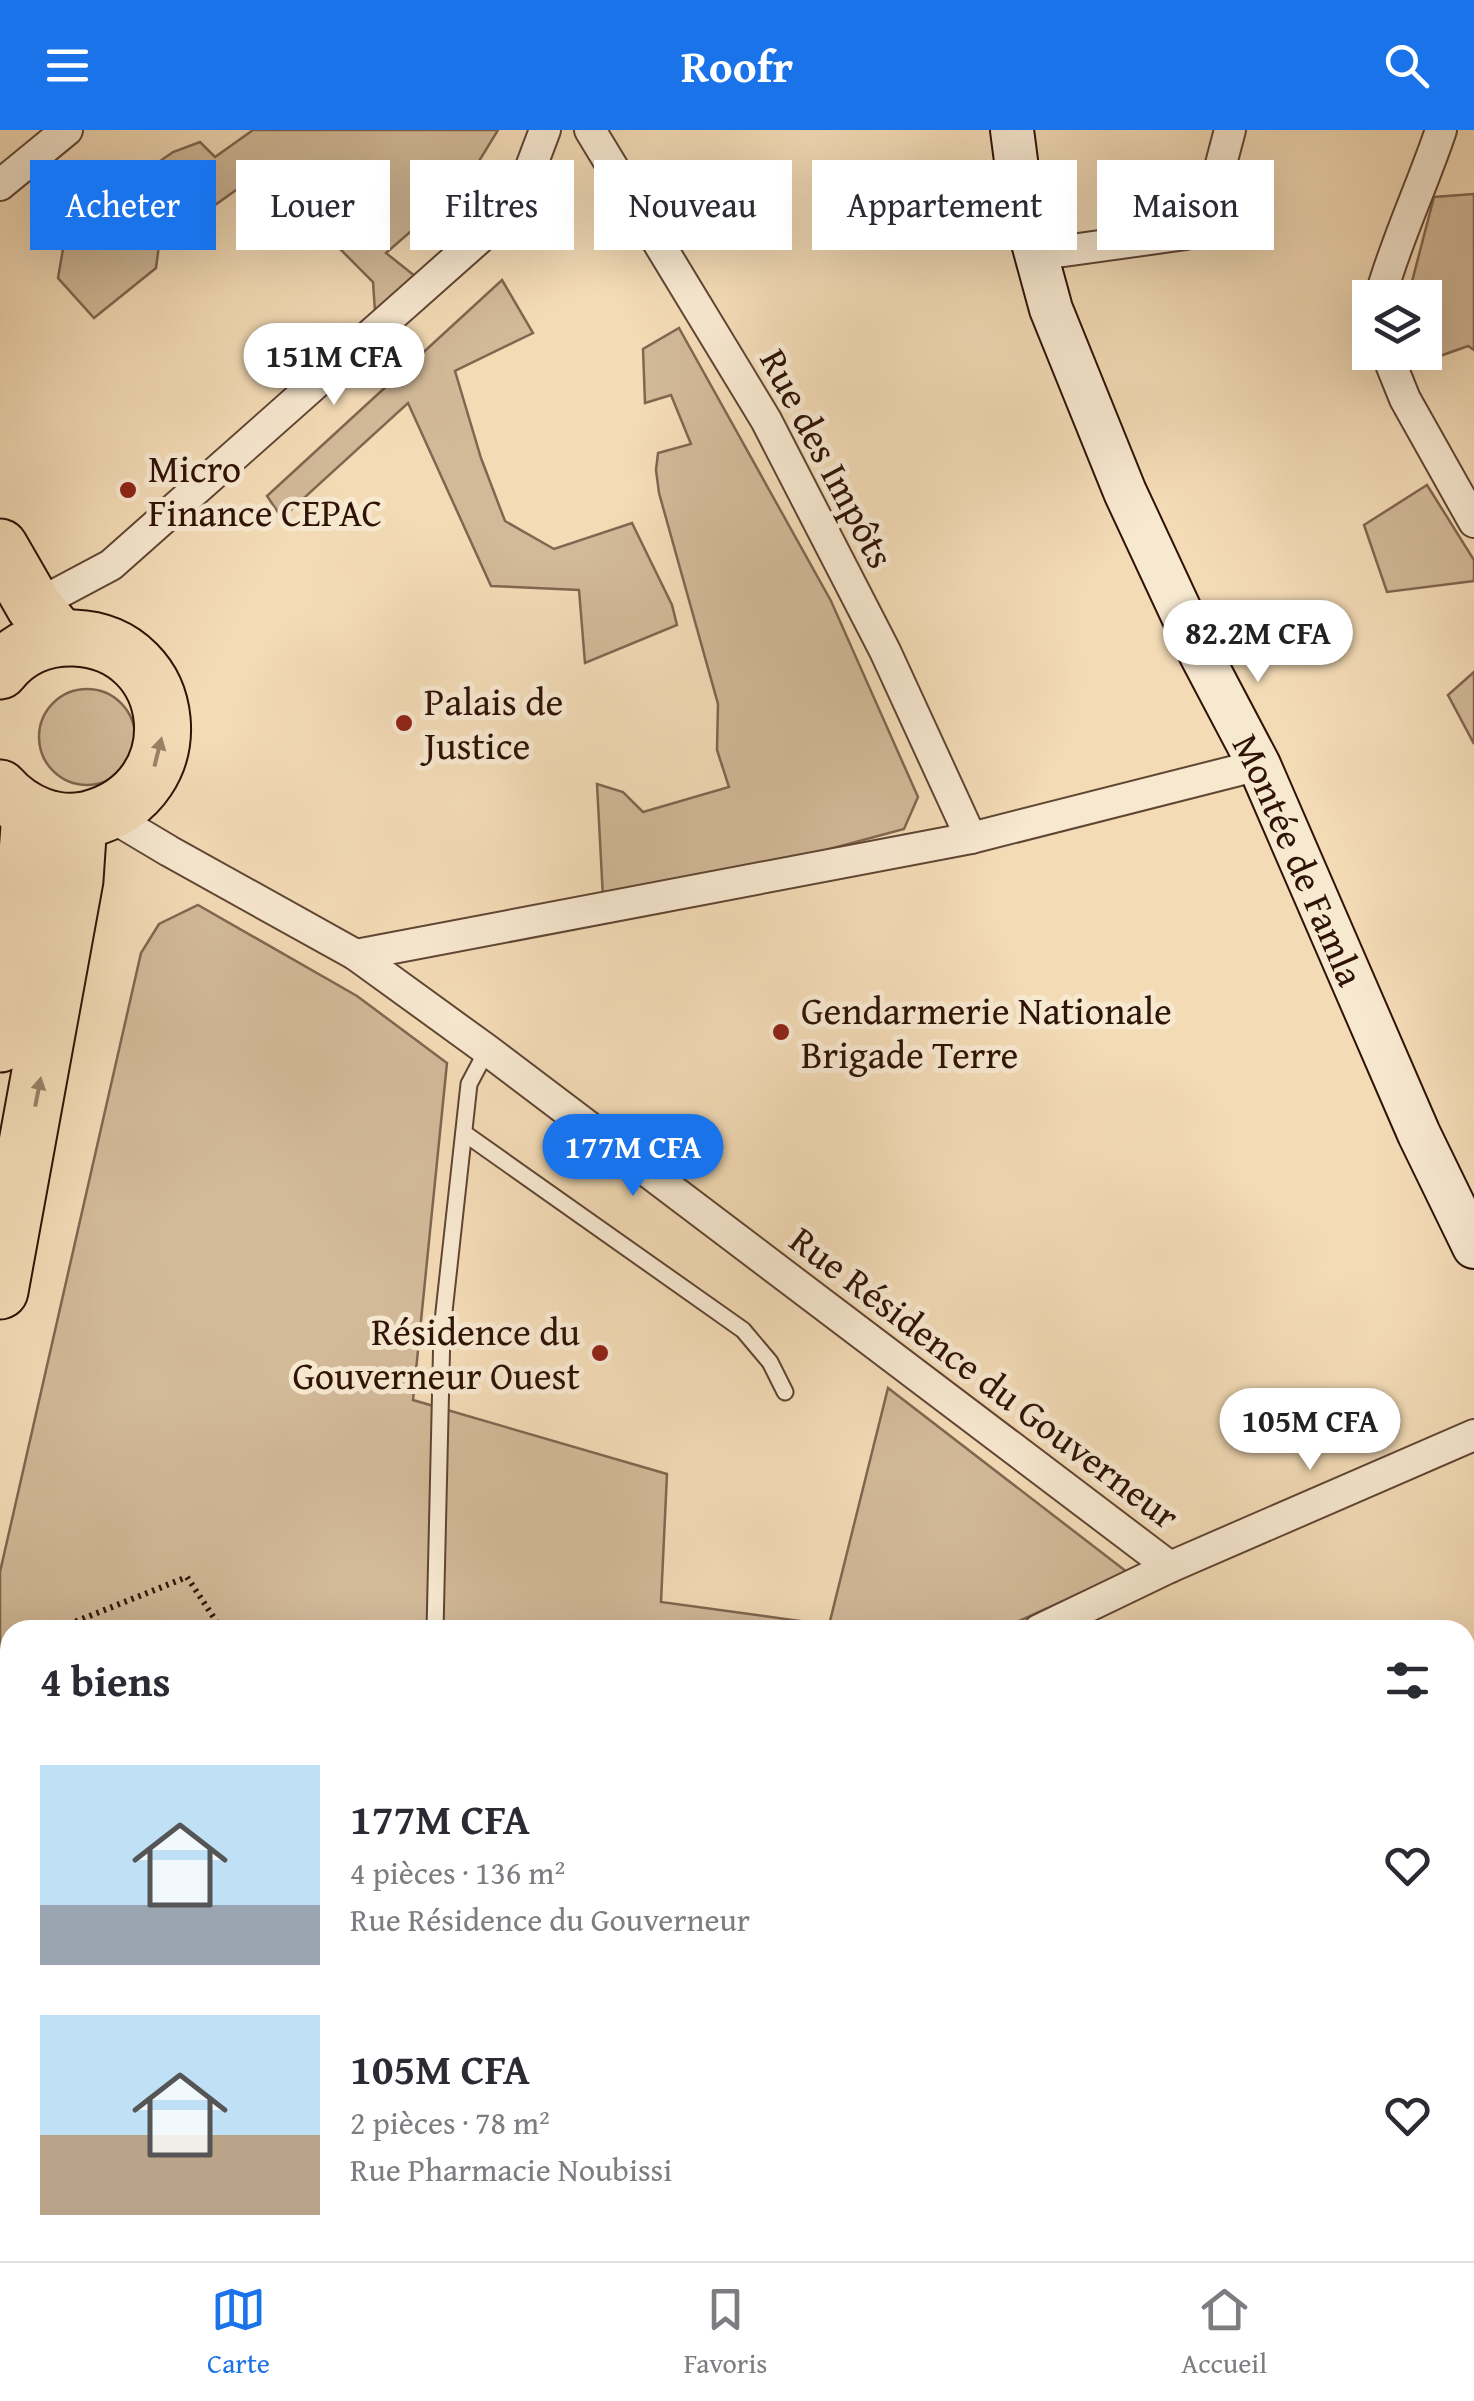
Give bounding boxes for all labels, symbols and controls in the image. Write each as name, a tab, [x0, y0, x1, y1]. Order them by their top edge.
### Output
text: Roofr	[681, 33, 793, 98]
icon: menu	[40, 38, 95, 93]
icon: search	[1379, 38, 1434, 93]
chip: Acheter	[30, 160, 216, 250]
chip: Louer	[236, 160, 390, 250]
chip: Filtres	[410, 160, 574, 250]
chip: Nouveau	[594, 160, 792, 250]
chip: Appartement	[812, 160, 1077, 250]
chip: Maison	[1097, 160, 1274, 250]
map controls	[1352, 280, 1442, 370]
button: layers	[1352, 280, 1442, 370]
pin: 151M CFA	[231, 323, 437, 408]
text: 151M CFA	[265, 332, 403, 379]
street label: Rue des Impôts	[747, 338, 909, 578]
place label: Micro Finance CEPAC	[148, 440, 382, 540]
marker: Micro Finance CEPAC	[117, 479, 139, 501]
pin: 82.2M CFA	[1144, 600, 1372, 685]
text: 82.2M CFA	[1185, 609, 1331, 656]
place label: Palais de Justice	[420, 673, 563, 773]
marker: Palais de Justice	[393, 712, 415, 734]
street label: Montée de Famla	[1219, 723, 1379, 995]
one-way arrow	[151, 736, 166, 767]
place label: Gendarmerie Nationale Brigade Terre	[801, 982, 1172, 1082]
marker: Gendarmerie Nationale Brigade Terre	[770, 1021, 792, 1043]
one-way arrow	[31, 1076, 46, 1108]
pin: 177M CFA	[530, 1114, 736, 1199]
text: 177M CFA	[564, 1123, 702, 1170]
street label: Rue Résidence du Gouverneur	[778, 1212, 1192, 1543]
place label: Résidence du Gouverneur Ouest	[292, 1303, 580, 1403]
marker: Résidence du Gouverneur Ouest	[589, 1342, 611, 1364]
pin: 105M CFA	[1207, 1388, 1413, 1473]
text: 105M CFA	[1241, 1397, 1379, 1444]
text: 4 biens	[40, 1650, 171, 1711]
icon: filters	[1380, 1653, 1435, 1708]
text: 177M CFA	[350, 1788, 530, 1849]
icon: home	[120, 1805, 240, 1925]
icon: heart	[1380, 1838, 1435, 1893]
text: 4 pièces · 136 m²	[350, 1849, 565, 1896]
text: Rue Résidence du Gouverneur	[350, 1896, 750, 1943]
text: 105M CFA	[350, 2038, 530, 2099]
icon: home	[120, 2055, 240, 2175]
icon: heart	[1380, 2088, 1435, 2143]
text: 2 pièces · 78 m²	[350, 2099, 550, 2146]
text: Rue Pharmacie Noubissi	[350, 2146, 672, 2193]
tab: Carte	[207, 2282, 270, 2383]
tab: Favoris	[684, 2282, 767, 2383]
tab: Accueil	[1181, 2282, 1267, 2383]

